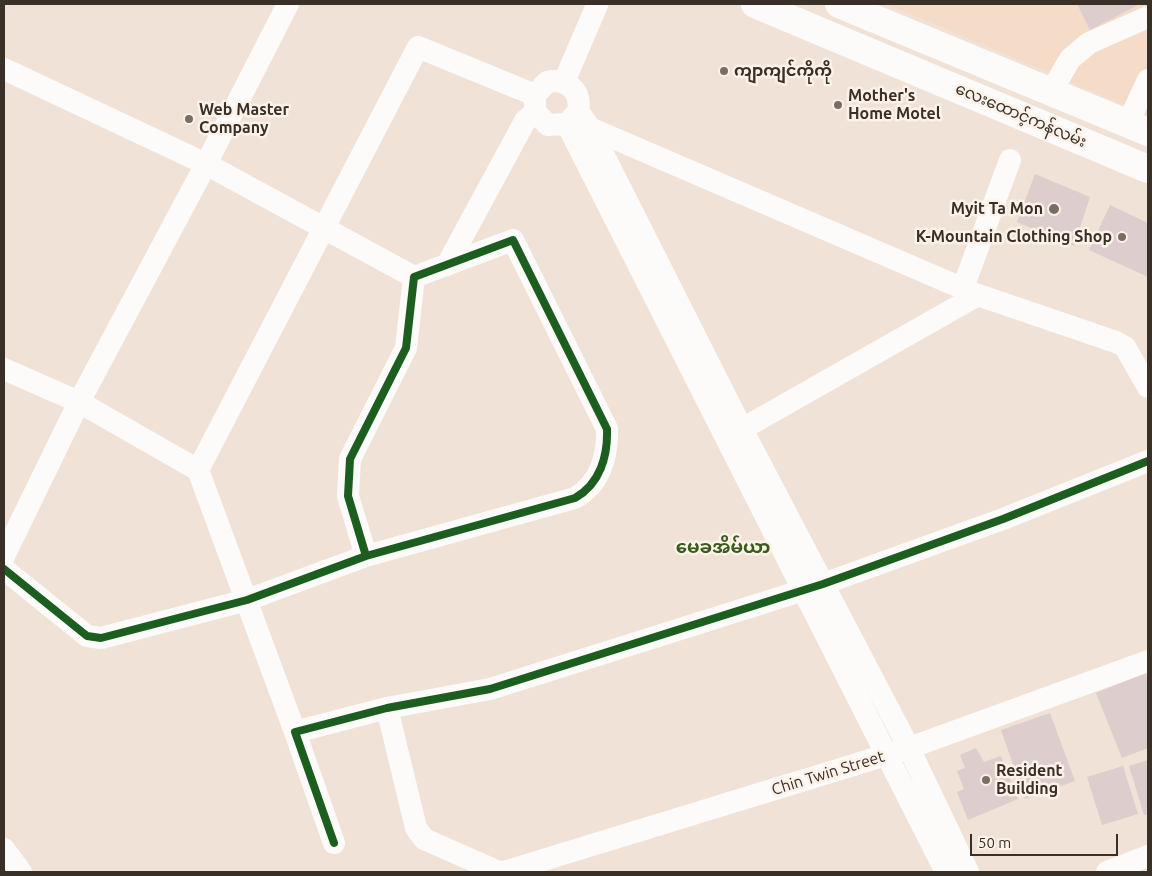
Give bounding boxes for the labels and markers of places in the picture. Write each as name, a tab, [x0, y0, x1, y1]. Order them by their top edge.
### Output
place label: ကျာကျင်ကိုကို	[734, 61, 832, 81]
marker: ကျာကျင်ကိုကို	[718, 65, 730, 77]
place label: Mother's Home Motel	[848, 86, 941, 124]
marker: Mother's Home Motel	[832, 99, 844, 111]
place label: Web Master Company	[199, 100, 289, 138]
marker: Web Master Company	[183, 113, 195, 125]
place label: Myit Ta Mon	[951, 199, 1043, 219]
marker: Myit Ta Mon	[1047, 202, 1061, 216]
place label: K-Mountain Clothing Shop	[916, 227, 1112, 247]
marker: K-Mountain Clothing Shop	[1116, 231, 1128, 243]
place label: Resident Building	[996, 761, 1062, 799]
marker: Resident Building	[980, 774, 992, 786]

